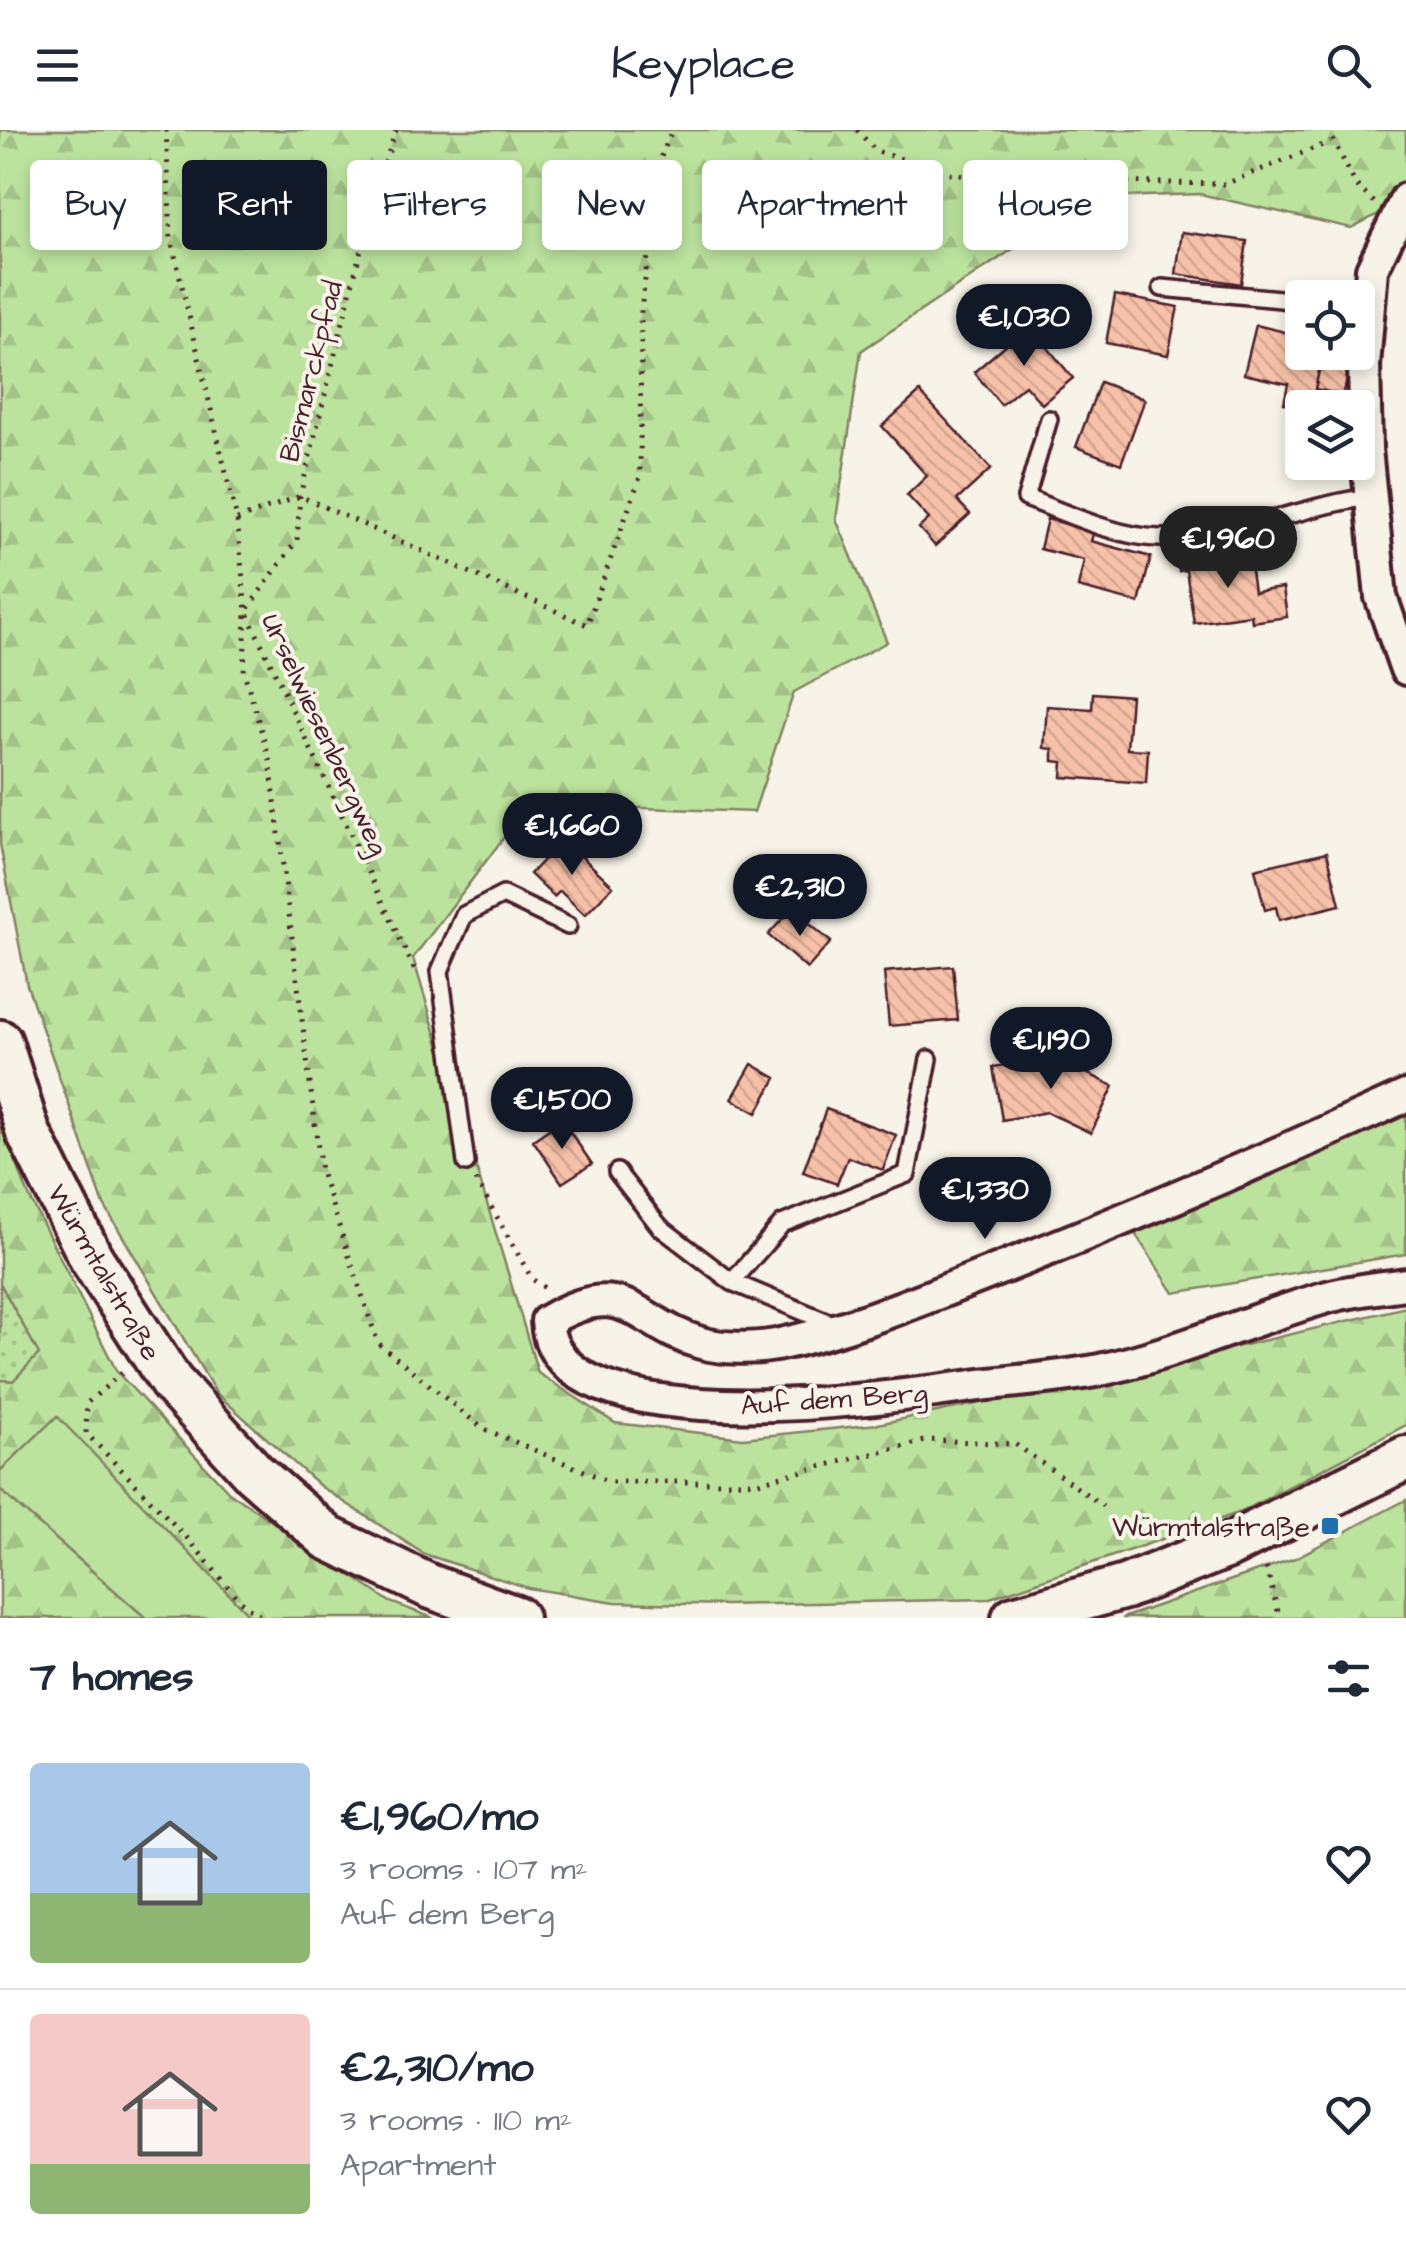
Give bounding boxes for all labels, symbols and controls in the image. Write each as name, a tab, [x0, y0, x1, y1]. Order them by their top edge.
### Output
text: Keyplace	[611, 34, 795, 96]
icon: menu	[30, 38, 85, 93]
icon: search	[1321, 38, 1376, 93]
chip: Buy	[30, 160, 162, 250]
chip: Rent	[182, 160, 327, 250]
chip: Filters	[347, 160, 522, 250]
chip: New	[542, 160, 682, 250]
chip: Apartment	[702, 160, 943, 250]
chip: House	[963, 160, 1128, 250]
street label: Bismarckpfad	[270, 277, 353, 466]
map controls	[1285, 280, 1375, 480]
button: locate	[1285, 280, 1375, 370]
pin: €1,030	[943, 284, 1105, 369]
text: €1,030	[978, 294, 1070, 339]
button: layers	[1285, 390, 1375, 480]
pin: €1,960	[1147, 506, 1309, 591]
text: €1,960	[1181, 516, 1275, 561]
street label: Urselwiesenbergweg	[250, 607, 398, 862]
pin: €1,660	[491, 793, 653, 878]
text: €1,660	[524, 803, 620, 848]
pin: €2,310	[719, 854, 881, 939]
text: €2,310	[755, 864, 845, 909]
pin: €1,190	[970, 1007, 1132, 1092]
text: €1,190	[1012, 1017, 1090, 1062]
pin: €1,500	[481, 1067, 643, 1152]
text: €1,500	[513, 1077, 611, 1122]
pin: €1,330	[904, 1157, 1066, 1242]
text: €1,330	[941, 1167, 1029, 1212]
street label: Würmtalstraße	[37, 1177, 170, 1368]
street label: Auf dem Berg	[739, 1374, 929, 1426]
place label: Würmtalstraße	[1112, 1508, 1310, 1547]
marker: Würmtalstraße	[1319, 1515, 1341, 1537]
text: 7 homes	[30, 1649, 194, 1707]
icon: filters	[1321, 1651, 1376, 1706]
text: €1,960/mo	[340, 1789, 538, 1847]
icon: home	[110, 1803, 230, 1923]
icon: heart	[1321, 1836, 1376, 1891]
text: 3 rooms · 107 m²	[340, 1847, 588, 1892]
text: Auf dem Berg	[340, 1892, 554, 1937]
text: €2,310/mo	[340, 2040, 534, 2098]
icon: home	[110, 2054, 230, 2174]
icon: heart	[1321, 2087, 1376, 2142]
text: 3 rooms · 110 m²	[340, 2098, 572, 2143]
text: Apartment	[340, 2143, 496, 2188]

